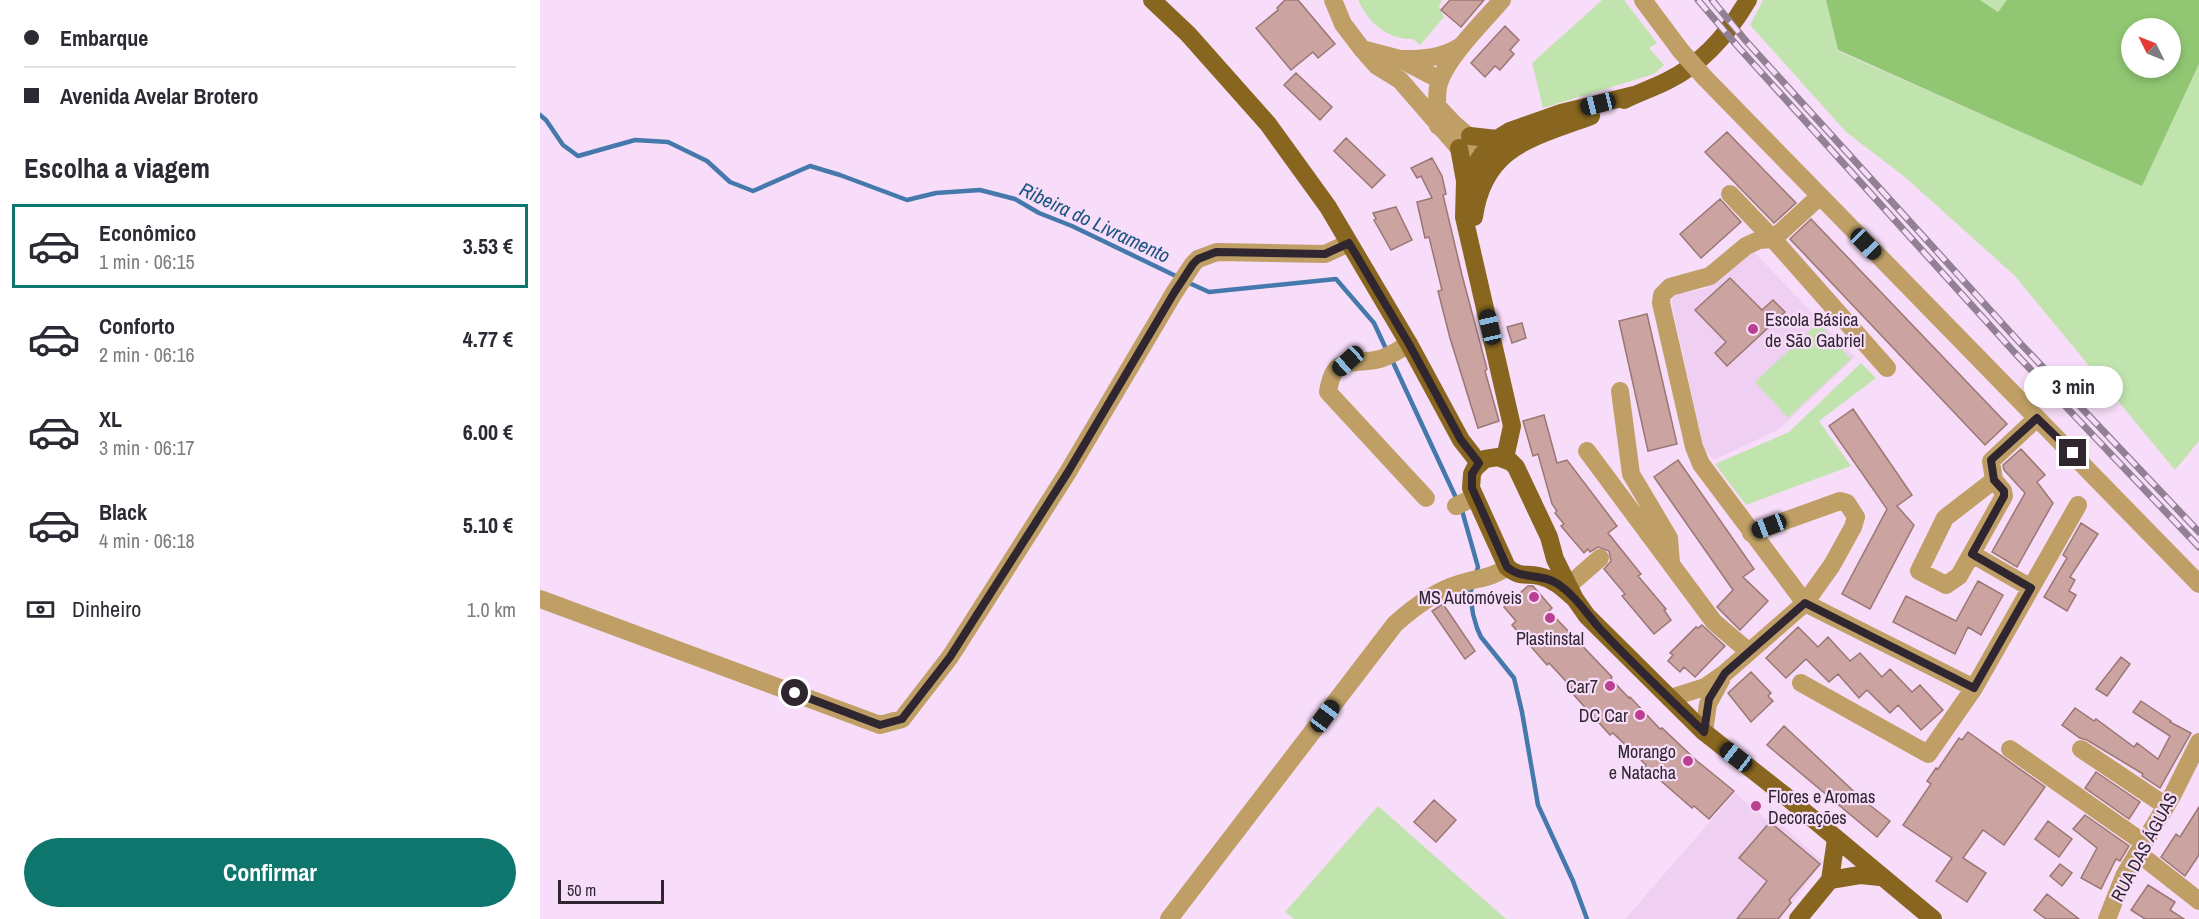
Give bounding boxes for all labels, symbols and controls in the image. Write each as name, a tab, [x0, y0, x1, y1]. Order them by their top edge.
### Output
north arrow	[2121, 18, 2181, 78]
map controls	[2121, 18, 2181, 78]
text: Embarque	[60, 23, 148, 53]
text: Avenida Avelar Brotero	[60, 81, 259, 111]
car	[1578, 91, 1618, 117]
text: Escolha a viagem	[24, 150, 210, 186]
water label: Ribeira do Livramento	[1015, 175, 1175, 269]
text: Econômico	[99, 218, 196, 248]
icon: car	[27, 219, 81, 273]
car	[1847, 225, 1885, 263]
text: 3.53 €	[463, 231, 513, 261]
text: 1 min · 06:15	[99, 248, 195, 275]
car	[1477, 307, 1503, 347]
place label: Escola Básica de São Gabriel	[1765, 307, 1864, 353]
text: Conforto	[99, 311, 175, 341]
icon: car	[27, 312, 81, 366]
marker: Escola Básica de São Gabriel	[1746, 322, 1760, 336]
text: 4.77 €	[463, 324, 513, 354]
text: 2 min · 06:16	[99, 341, 195, 368]
car	[1329, 342, 1367, 380]
callout: 3 min	[2024, 366, 2122, 408]
text: 3 min	[2052, 373, 2095, 400]
text: XL	[99, 404, 122, 434]
icon: car	[27, 405, 81, 459]
text: 6.00 €	[463, 417, 513, 447]
text: 3 min · 06:17	[99, 434, 195, 461]
route end	[2059, 439, 2086, 466]
text: Black	[99, 497, 147, 527]
icon: car	[27, 498, 81, 552]
text: 5.10 €	[463, 510, 513, 540]
car	[1749, 511, 1789, 541]
text: 4 min · 06:18	[99, 527, 195, 554]
place label: MS Automóveis	[1419, 585, 1522, 610]
marker: MS Automóveis	[1527, 590, 1541, 604]
icon: cash	[24, 593, 57, 626]
text: Dinheiro	[72, 594, 141, 624]
text: 1.0 km	[467, 596, 516, 623]
marker: Plastinstal	[1543, 611, 1557, 625]
place label: Plastinstal	[1516, 626, 1584, 651]
place label: Car7	[1566, 674, 1598, 699]
route start	[781, 679, 808, 706]
marker: Car7	[1603, 679, 1617, 693]
car	[1307, 696, 1343, 736]
place label: DC Car	[1579, 703, 1628, 728]
marker: DC Car	[1633, 708, 1647, 722]
place label: Morango e Natacha	[1609, 739, 1676, 785]
car	[1716, 739, 1756, 775]
marker: Morango e Natacha	[1681, 754, 1695, 768]
place label: Flores e Aromas Decorações	[1768, 784, 1875, 830]
street label: RUA DAS ÁGUAS	[2105, 788, 2183, 906]
marker: Flores e Aromas Decorações	[1749, 799, 1763, 813]
button: Confirmar	[24, 838, 516, 907]
scale bar	[558, 877, 664, 904]
text: 50 m	[567, 879, 596, 901]

